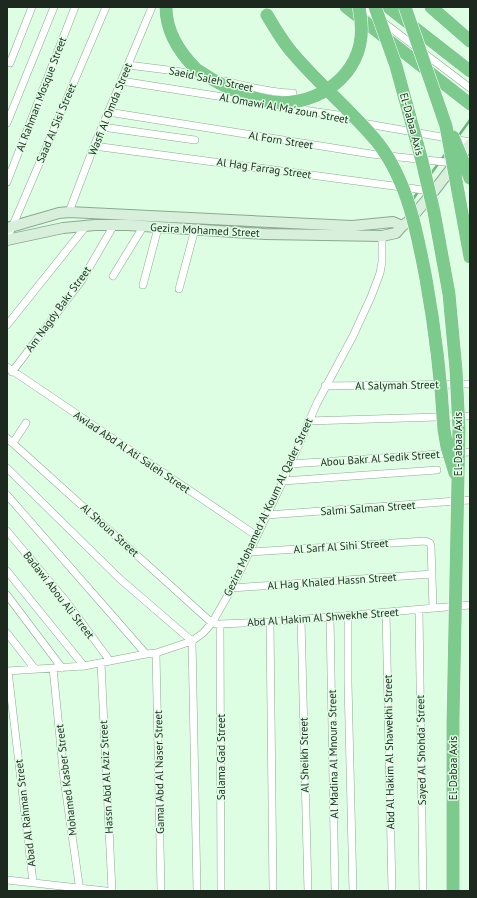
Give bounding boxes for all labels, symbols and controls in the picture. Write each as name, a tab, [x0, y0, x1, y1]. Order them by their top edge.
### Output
street label: Al Rahman Mosque Street	[13, 35, 69, 153]
street label: Wasfi Al Omda Street	[85, 60, 135, 157]
street label: Saeid Saleh Street	[168, 63, 255, 95]
street label: Saad Al Sisi Street	[33, 81, 79, 165]
street label: Al Omawi Al Ma'zoun Street	[218, 90, 350, 126]
street label: El-Dabaa Axis	[397, 91, 427, 157]
street label: Al Forn Street	[248, 128, 314, 152]
street label: Al Hag Farrag Street	[216, 154, 312, 182]
street label: Gezira Mohamed Street	[150, 220, 260, 240]
street label: Am Nagdy Bakr Street	[22, 263, 94, 355]
street label: Al Salymah Street	[355, 377, 439, 393]
street label: Awlad Abd Al Ati Saleh Street	[71, 408, 193, 496]
street label: El-Dabaa Axis	[451, 411, 465, 476]
street label: Gezira Mohamed Al Koum Al Qader Street	[220, 415, 316, 598]
street label: Abou Bakr Al Sedik Street	[320, 447, 440, 469]
street label: Salmi Salman Street	[320, 498, 416, 518]
street label: Al Shoun Street	[78, 500, 142, 560]
street label: Al Sarf Al Sihi Street	[293, 536, 389, 556]
street label: Badawi Abou Ali Street	[20, 548, 98, 642]
street label: Al Hag Khaled Hassn Street	[267, 569, 397, 592]
street label: Abd Al Hakim Al Shwekhe Street	[247, 605, 400, 629]
street label: Abd Al Hakim Al Shawekhi Street	[381, 674, 397, 829]
street label: Al Madina Al Mnoura Street	[325, 689, 341, 819]
street label: Sayed Al Shohda' Street	[413, 694, 429, 805]
street label: Gamal Abd Al Naser Street	[151, 710, 167, 834]
street label: Salama Gad Street	[214, 714, 228, 800]
street label: Al Sheikh Street	[296, 717, 312, 793]
street label: Hassn Abd Al Aziz Street	[96, 720, 116, 834]
street label: Mohamed Kasber Street	[52, 723, 80, 837]
street label: El-Dabaa Axis	[446, 735, 460, 800]
street label: Abad Al Rahman Street	[11, 758, 39, 868]

